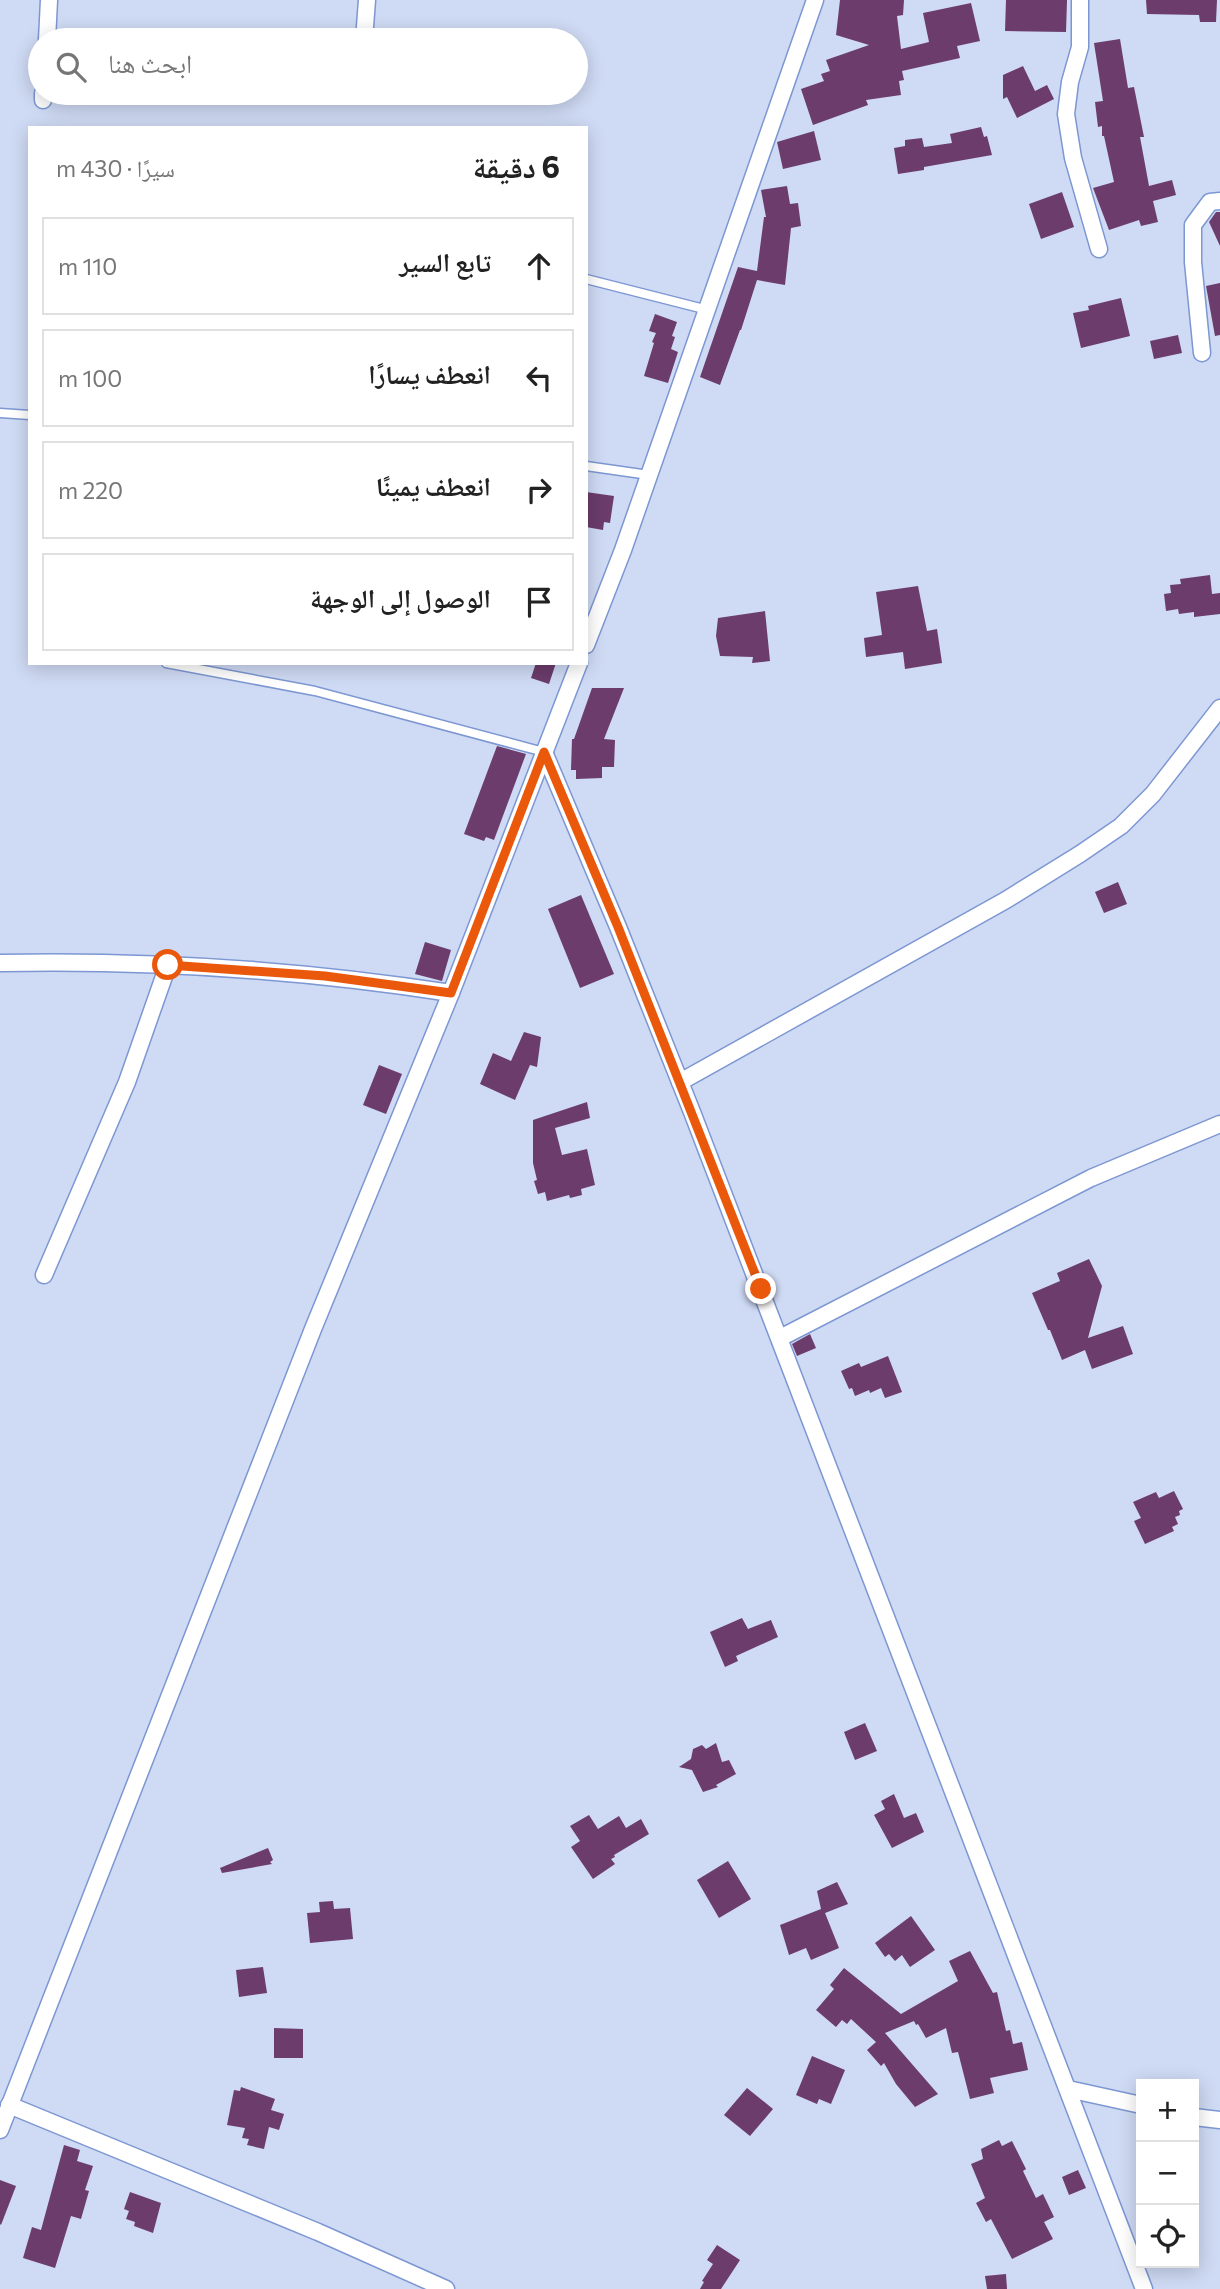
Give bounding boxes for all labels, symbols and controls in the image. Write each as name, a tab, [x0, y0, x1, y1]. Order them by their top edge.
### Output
search box	[28, 28, 588, 105]
text: ابحث هنا	[108, 47, 192, 78]
icon: search	[52, 48, 90, 86]
text: 6 دقيقة	[473, 147, 560, 184]
text: سيرًا · 430 m	[56, 154, 175, 182]
text: تابع السير	[399, 246, 491, 277]
icon: ahead	[520, 247, 558, 285]
text: 110 m	[58, 252, 117, 280]
text: انعطف يسارًا	[368, 358, 491, 389]
icon: left	[520, 359, 558, 397]
text: 100 m	[58, 364, 122, 392]
text: انعطف يمينًا	[376, 470, 491, 501]
icon: right	[520, 471, 558, 509]
text: 220 m	[58, 476, 123, 504]
text: الوصول إلى الوجهة	[310, 582, 491, 613]
icon: arrive	[520, 583, 558, 621]
route start	[152, 949, 183, 980]
route end	[745, 1273, 776, 1304]
map controls	[1136, 2079, 1199, 2268]
button: +	[1136, 2079, 1199, 2142]
button: −	[1136, 2142, 1199, 2205]
button: locate	[1136, 2205, 1199, 2268]

